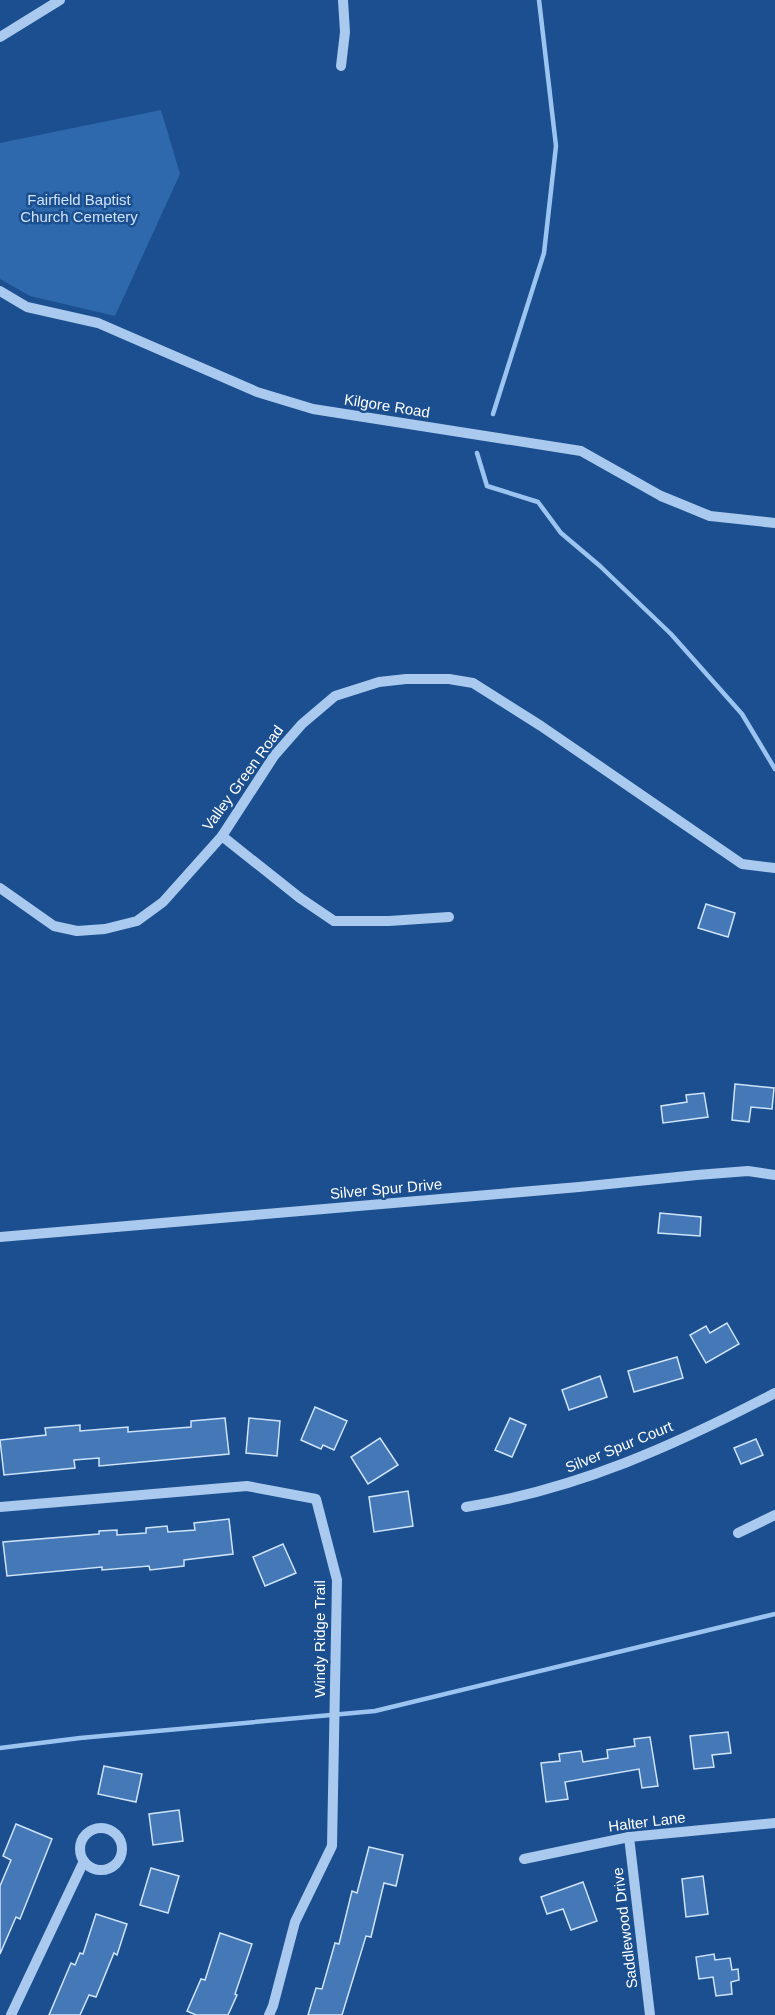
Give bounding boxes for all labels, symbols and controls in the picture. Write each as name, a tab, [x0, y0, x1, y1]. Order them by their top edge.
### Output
park label: Fairfield Baptist Church Cemetery	[20, 191, 138, 225]
street label: Kilgore Road	[343, 390, 431, 421]
street label: Valley Green Road	[199, 722, 286, 834]
street label: Silver Spur Drive	[329, 1175, 443, 1202]
street label: Silver Spur Court	[563, 1417, 676, 1476]
street label: Windy Ridge Trail	[311, 1580, 328, 1698]
street label: Halter Lane	[607, 1808, 686, 1835]
street label: Saddlewood Drive	[609, 1867, 640, 1990]

